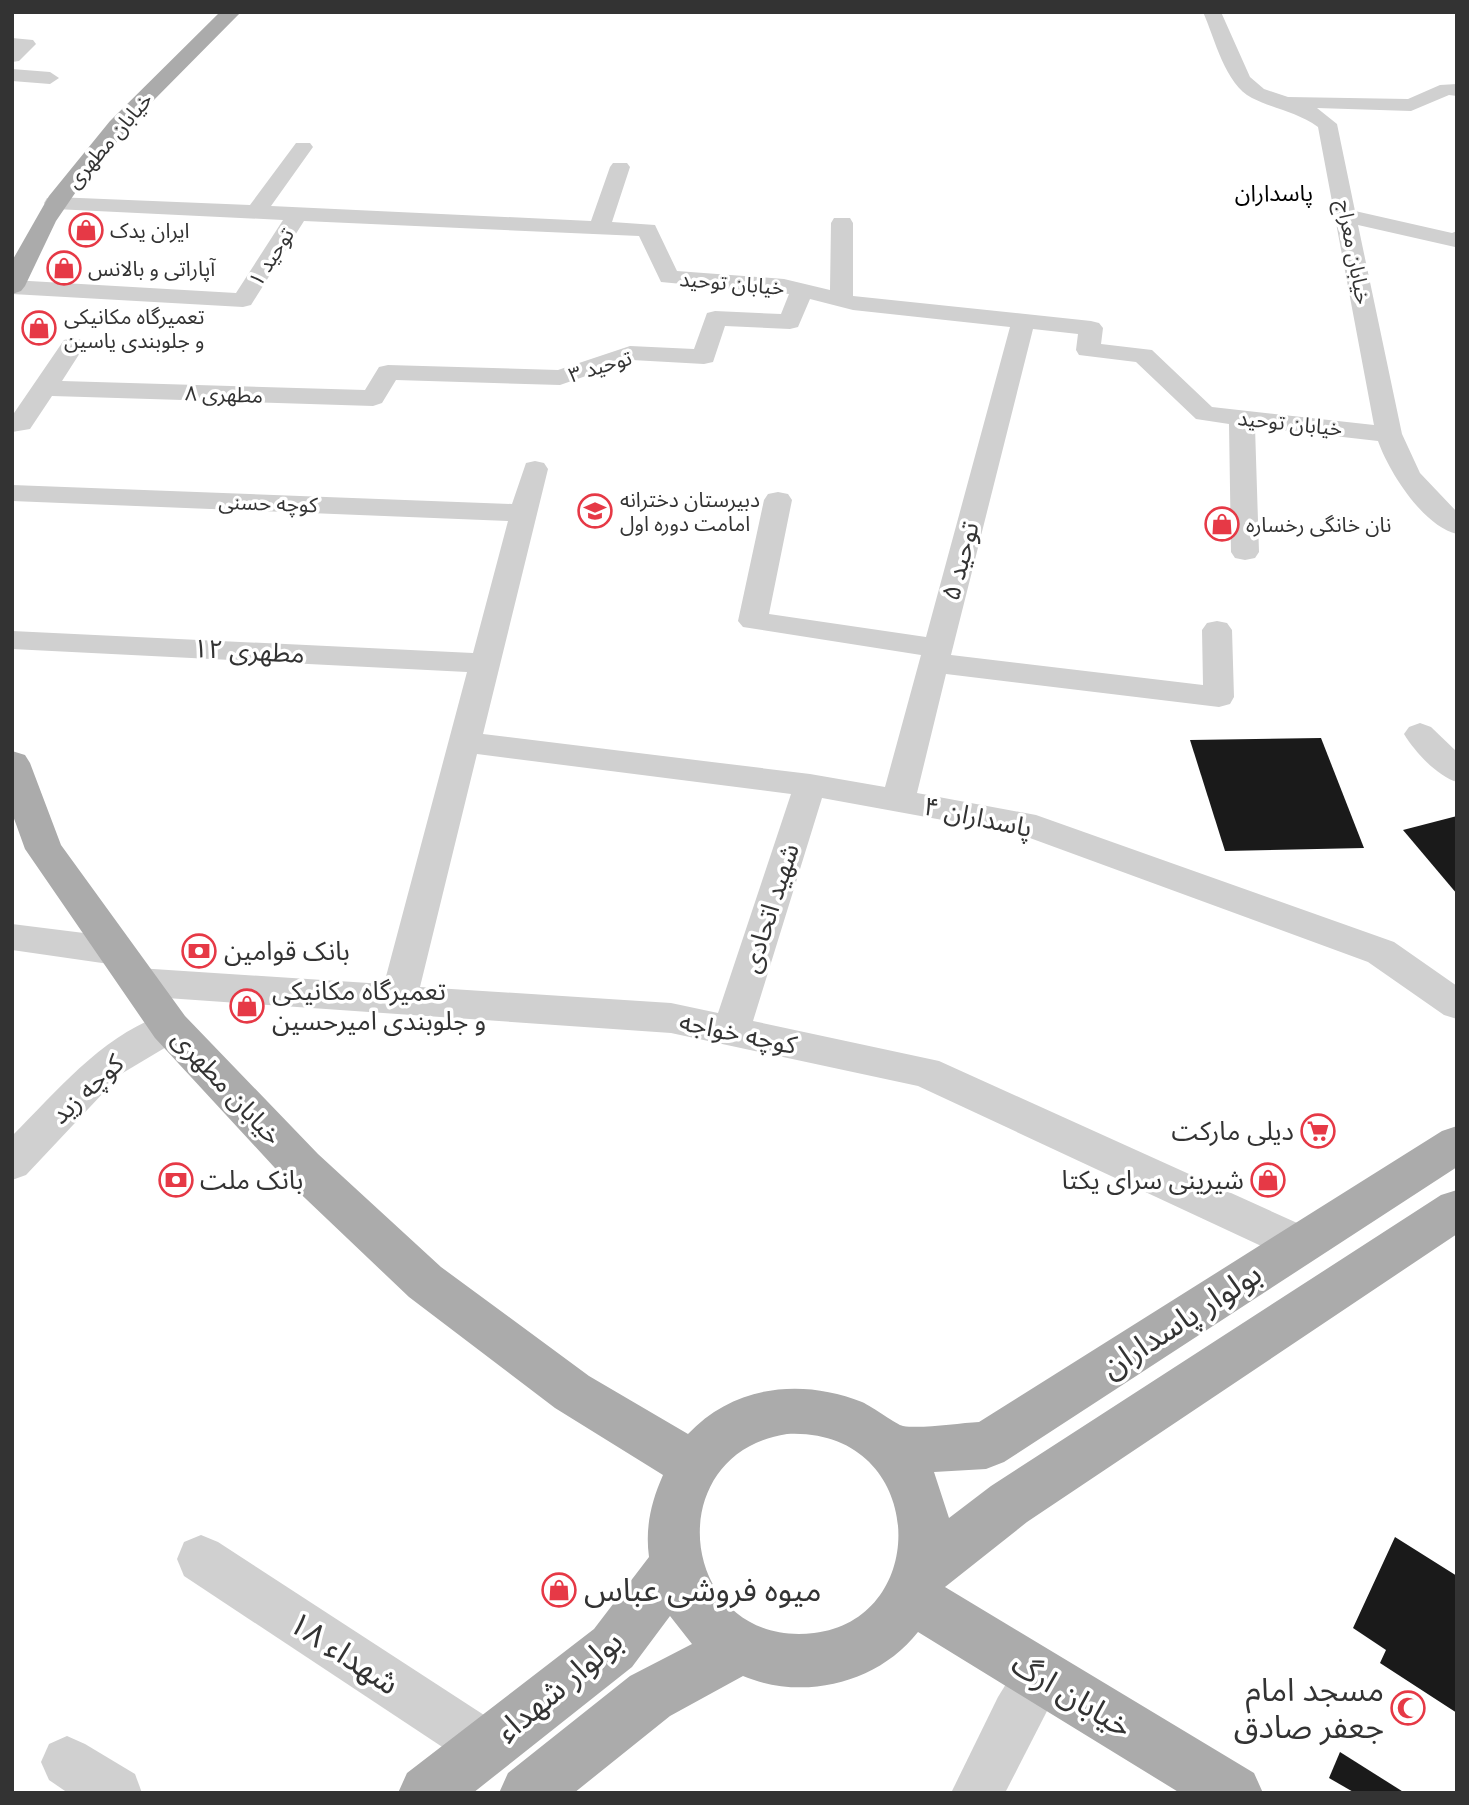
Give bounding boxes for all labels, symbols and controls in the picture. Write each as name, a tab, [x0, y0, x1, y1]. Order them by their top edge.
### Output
street label: خیابان مطهری	[61, 87, 157, 193]
district label: پاسداران	[1235, 179, 1313, 208]
street label: خیابان معراج	[1329, 198, 1376, 307]
shop icon: ایران یدک	[67, 211, 105, 249]
place label: ایران یدک	[110, 218, 190, 243]
street label: توحید ۱	[243, 223, 299, 291]
shop icon: آپاراتی و بالانس	[45, 249, 83, 287]
place label: آپاراتی و بالانس	[88, 256, 216, 282]
street label: خیابان توحید	[679, 266, 785, 300]
place label: تعمیرگاه مکانیکی و جلوبندی یاسین	[64, 304, 205, 353]
shop icon: تعمیرگاه مکانیکی و جلوبندی یاسین	[20, 309, 58, 347]
street label: توحید ۳	[565, 345, 635, 387]
street label: مطهری ۸	[185, 380, 263, 408]
street label: خیابان توحید	[1236, 405, 1344, 441]
place label: دبیرستان دخترانه امامت دوره اول	[620, 487, 760, 536]
street label: کوچه حسنی	[218, 489, 318, 518]
school or university icon: دبیرستان دخترانه امامت دوره اول	[576, 492, 614, 530]
shop icon: نان خانگی رخساره	[1203, 505, 1241, 543]
place label: نان خانگی رخساره	[1246, 512, 1391, 537]
street label: توحید ۵	[934, 518, 986, 604]
street label: مطهری ۱۲	[192, 632, 306, 670]
street label: پاسداران ۴	[921, 790, 1035, 845]
street label: شهید اتحادی	[734, 839, 806, 977]
bank icon: بانک قوامین	[180, 932, 218, 970]
place label: بانک قوامین	[224, 935, 350, 967]
place label: تعمیرگاه مکانیکی و جلوبندی امیرحسین	[272, 975, 486, 1037]
shop icon: تعمیرگاه مکانیکی و جلوبندی امیرحسین	[228, 987, 266, 1025]
street label: کوچه خواجه	[676, 1005, 800, 1062]
street label: خیابان مطهری	[165, 1022, 289, 1152]
street label: کوچه زید	[44, 1047, 131, 1131]
supermarket icon: دیلی مارکت	[1299, 1112, 1337, 1150]
place label: دیلی مارکت	[1172, 1115, 1294, 1147]
bank icon: بانک ملت	[157, 1161, 195, 1199]
shop icon: شیرینی سرای یکتا	[1249, 1161, 1287, 1199]
place label: بانک ملت	[200, 1164, 303, 1196]
place label: شیرینی سرای یکتا	[1062, 1164, 1244, 1196]
street label: بولوار پاسداران	[1094, 1254, 1269, 1387]
shop icon: میوه فروشی عباس	[540, 1571, 578, 1609]
place label: میوه فروشی عباس	[584, 1571, 822, 1609]
street label: شهداء ۱۸	[282, 1603, 406, 1703]
street label: بولوار شهداء	[488, 1622, 630, 1750]
street label: خیابان ارگ	[1005, 1644, 1139, 1746]
place label: مسجد امام جعفر صادق	[1234, 1671, 1384, 1746]
mosque icon: مسجد امام جعفر صادق	[1389, 1689, 1427, 1727]

